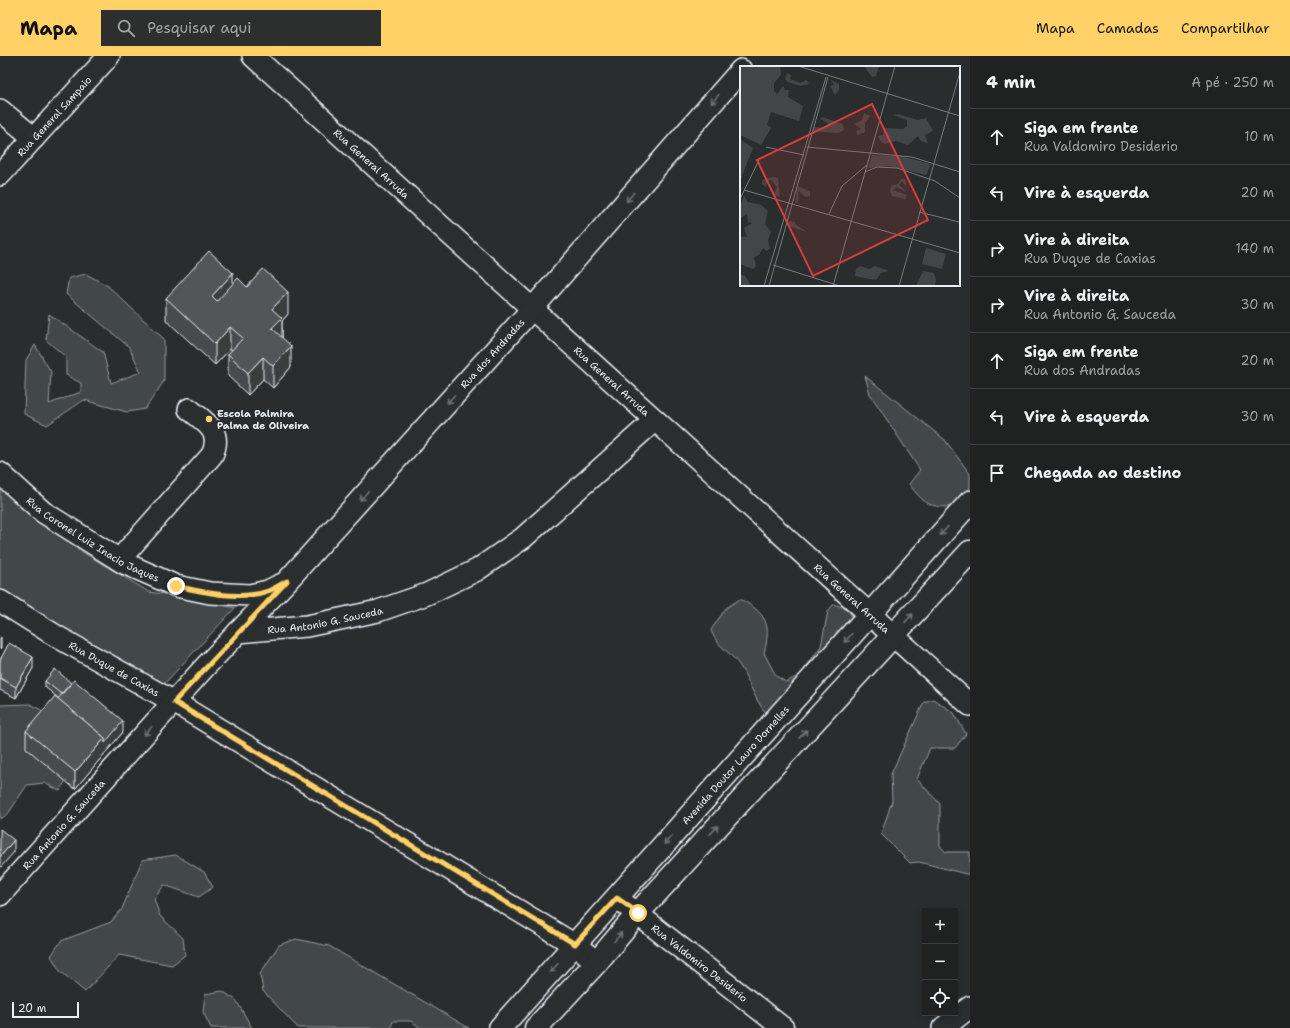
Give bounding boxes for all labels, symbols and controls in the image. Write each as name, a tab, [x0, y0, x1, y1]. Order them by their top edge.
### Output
search box	[101, 10, 381, 46]
text: Mapa	[20, 16, 77, 41]
icon: search	[115, 17, 137, 39]
text: Pesquisar aqui	[147, 18, 251, 38]
text: Mapa	[1036, 19, 1075, 37]
text: Camadas	[1097, 19, 1159, 37]
text: Compartilhar	[1181, 19, 1270, 37]
inset map	[740, 66, 960, 286]
text: 4 min	[986, 71, 1036, 93]
street label: Rua General Sampaio	[14, 73, 94, 159]
text: A pé · 250 m	[1192, 74, 1274, 91]
one-way arrow	[711, 94, 720, 104]
text: Siga em frente	[1024, 118, 1139, 138]
street label: Rua General Arruda	[331, 126, 413, 202]
icon: ahead	[986, 126, 1008, 148]
text: 10 m	[1244, 128, 1274, 145]
text: Rua Valdomiro Desiderio	[1024, 138, 1178, 155]
icon: left	[986, 182, 1008, 204]
text: Vire à esquerda	[1024, 183, 1149, 203]
text: 20 m	[1241, 184, 1274, 201]
one-way arrow	[625, 192, 634, 202]
text: Vire à direita	[1024, 230, 1129, 250]
icon: right	[986, 238, 1008, 260]
text: 140 m	[1235, 240, 1274, 257]
text: Rua Duque de Caxias	[1024, 250, 1156, 267]
text: Vire à direita	[1024, 286, 1129, 306]
icon: right	[986, 294, 1008, 316]
text: 30 m	[1240, 296, 1274, 313]
text: Rua Antonio G. Sauceda	[1024, 306, 1176, 323]
street label: Rua dos Andradas	[457, 315, 527, 391]
text: Siga em frente	[1024, 342, 1139, 362]
street label: Rua General Arruda	[571, 343, 653, 419]
icon: ahead	[986, 350, 1008, 372]
text: 20 m	[1241, 352, 1274, 369]
text: Rua dos Andradas	[1024, 362, 1141, 379]
one-way arrow	[446, 394, 456, 404]
icon: left	[986, 406, 1008, 428]
place label: Escola Palmira Palma de Oliveira	[217, 407, 309, 432]
text: Vire à esquerda	[1024, 407, 1149, 427]
text: 30 m	[1240, 408, 1274, 425]
marker: Escola Palmira Palma de Oliveira	[204, 414, 214, 424]
icon: arrive	[986, 462, 1008, 484]
text: Chegada ao destino	[1024, 463, 1181, 483]
one-way arrow	[359, 491, 369, 501]
street label: Rua Coronel Luiz Inacio Jaques	[24, 494, 162, 584]
one-way arrow	[939, 526, 949, 536]
street label: Rua General Arruda	[811, 561, 893, 636]
route end	[167, 577, 185, 595]
street label: Rua Antonio G. Sauceda	[267, 603, 385, 636]
one-way arrow	[905, 613, 914, 623]
one-way arrow	[844, 633, 853, 644]
street label: Rua Duque de Caxias	[67, 638, 162, 699]
street label: Avenida Doutor Lauro Dornelles	[679, 703, 792, 827]
one-way arrow	[144, 725, 153, 735]
one-way arrow	[798, 729, 807, 739]
street label: Rua Antonio G. Sauceda	[20, 776, 108, 872]
one-way arrow	[710, 825, 719, 835]
one-way arrow	[664, 834, 673, 845]
route start	[629, 904, 647, 922]
map controls	[922, 908, 958, 1016]
button: +	[922, 908, 958, 944]
street label: Rua Valdomiro Desiderio	[649, 921, 750, 1004]
one-way arrow	[613, 931, 622, 942]
button: −	[922, 944, 958, 980]
one-way arrow	[549, 963, 559, 973]
button: locate	[922, 980, 958, 1016]
scale bar	[12, 1000, 79, 1019]
text: 20 m	[18, 1001, 46, 1016]

